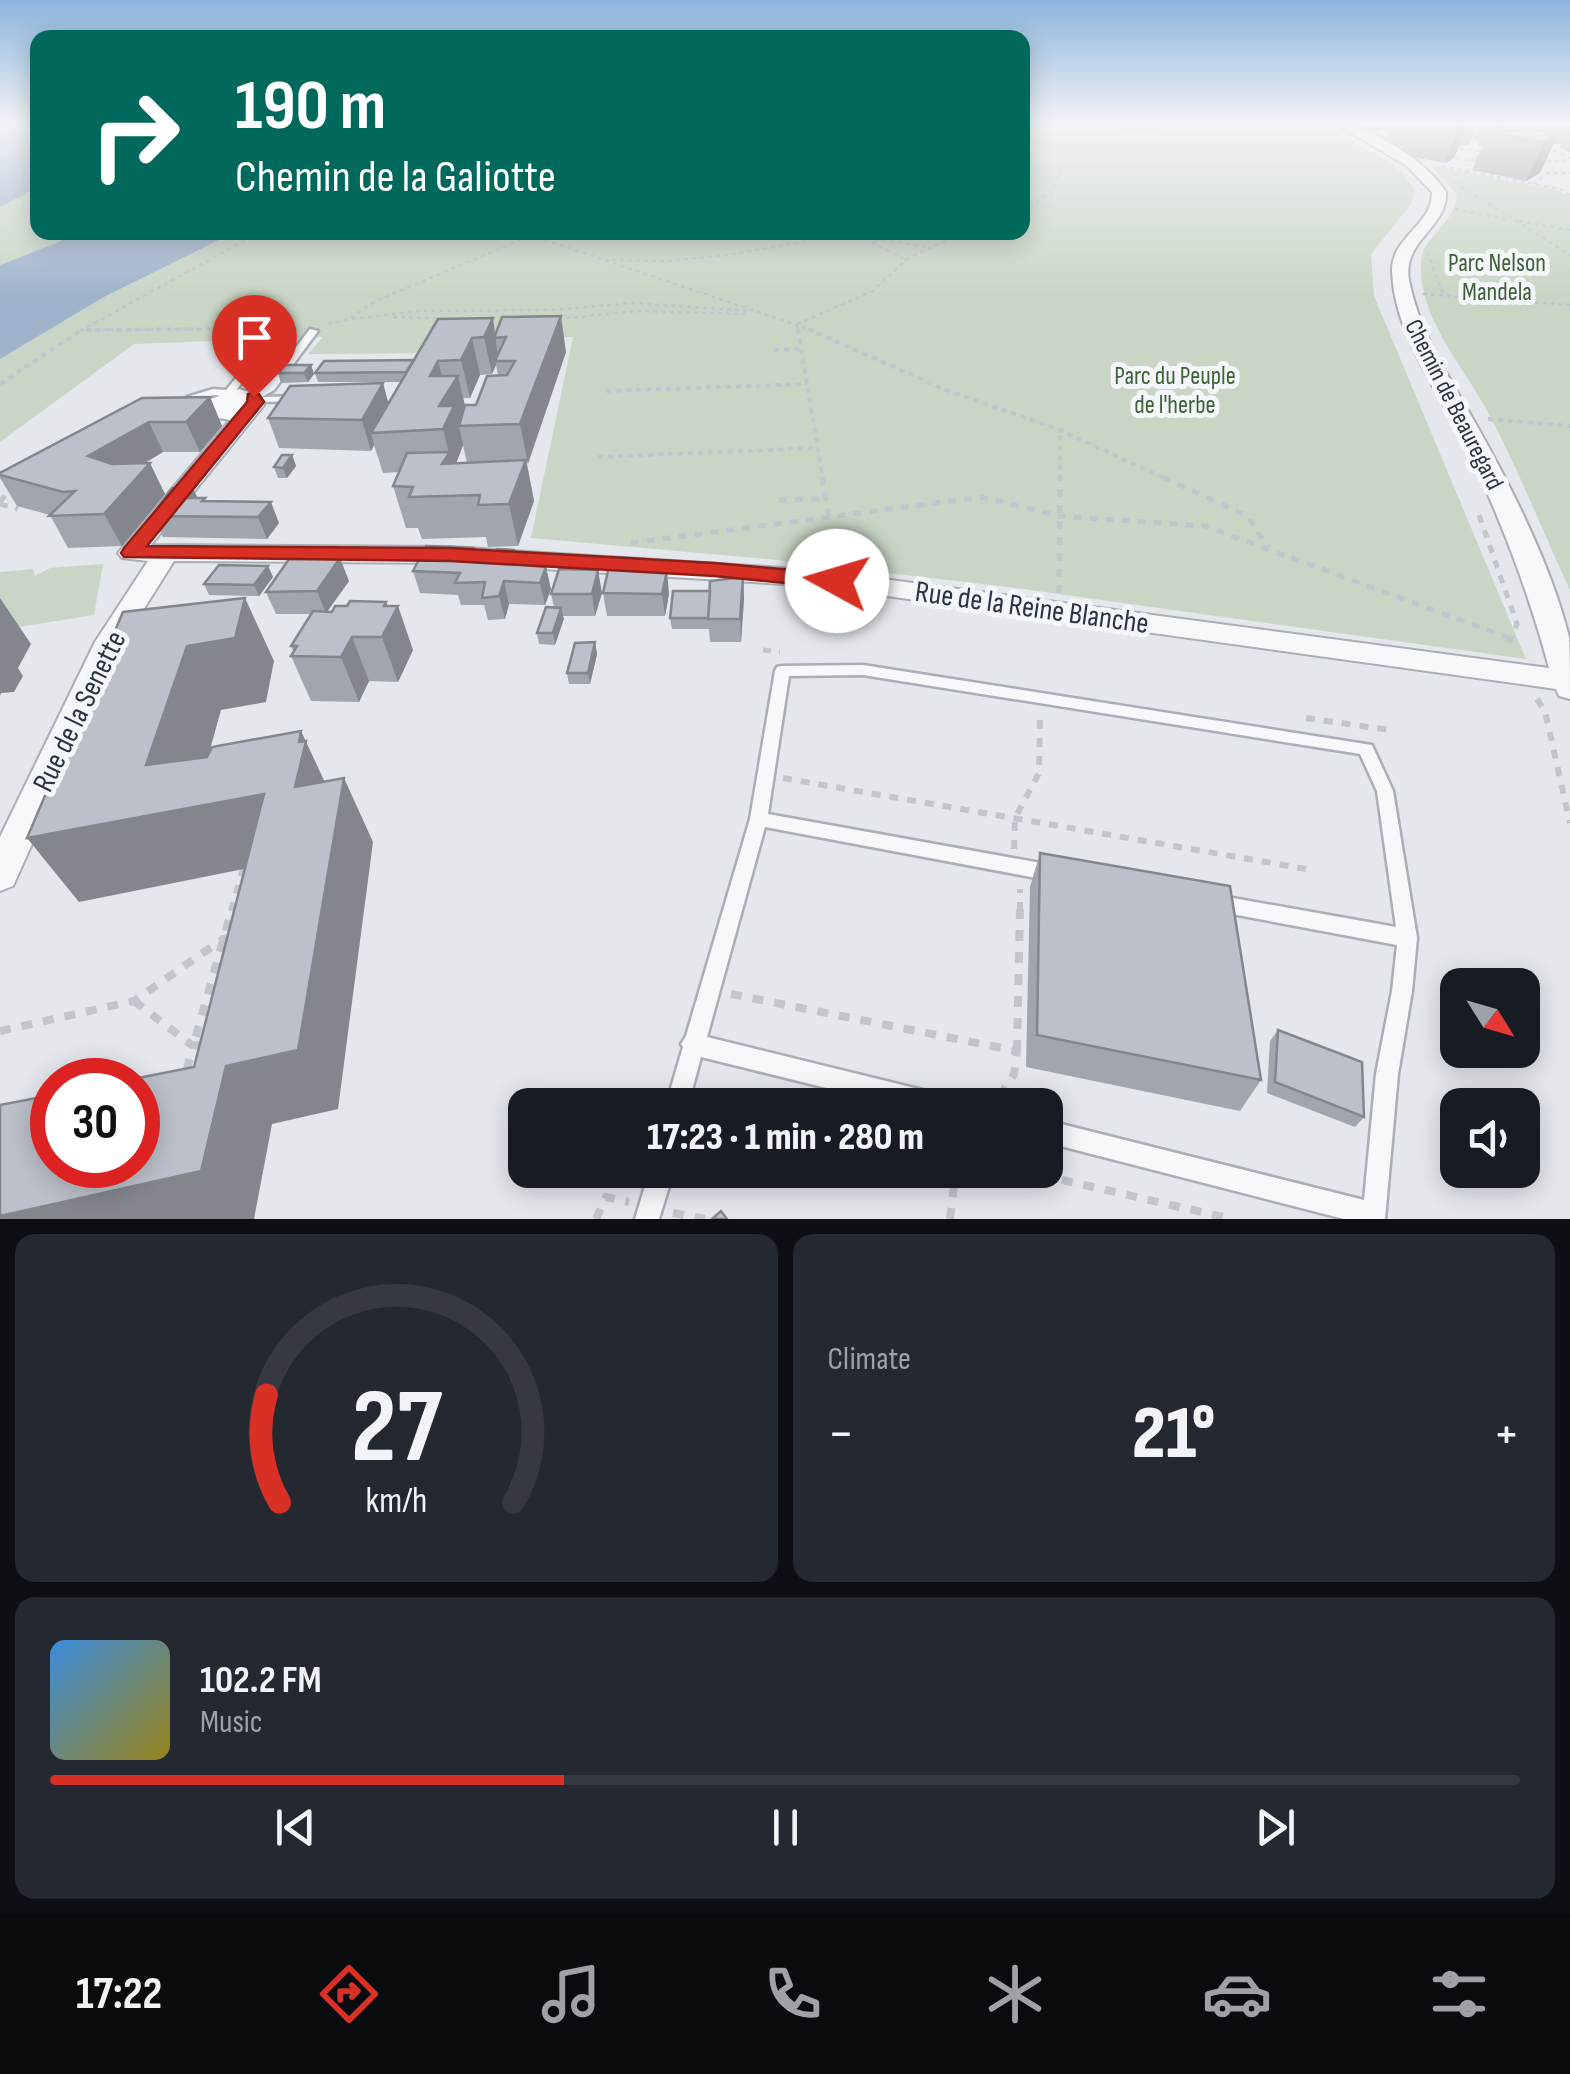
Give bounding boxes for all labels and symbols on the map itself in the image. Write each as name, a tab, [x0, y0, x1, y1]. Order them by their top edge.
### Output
park label: Parc Nelson Mandela	[1448, 248, 1546, 308]
pin	[212, 295, 297, 398]
street label: Chemin de Beauregard	[1397, 314, 1510, 495]
park label: Parc du Peuple de l'herbe	[1114, 361, 1236, 421]
position arrow	[785, 529, 889, 633]
street label: Rue de la Reine Blanche	[913, 574, 1151, 642]
street label: Rue de la Senette	[26, 625, 134, 798]
north arrow	[1440, 968, 1540, 1068]
speed limit sign: 30	[30, 1058, 160, 1188]

